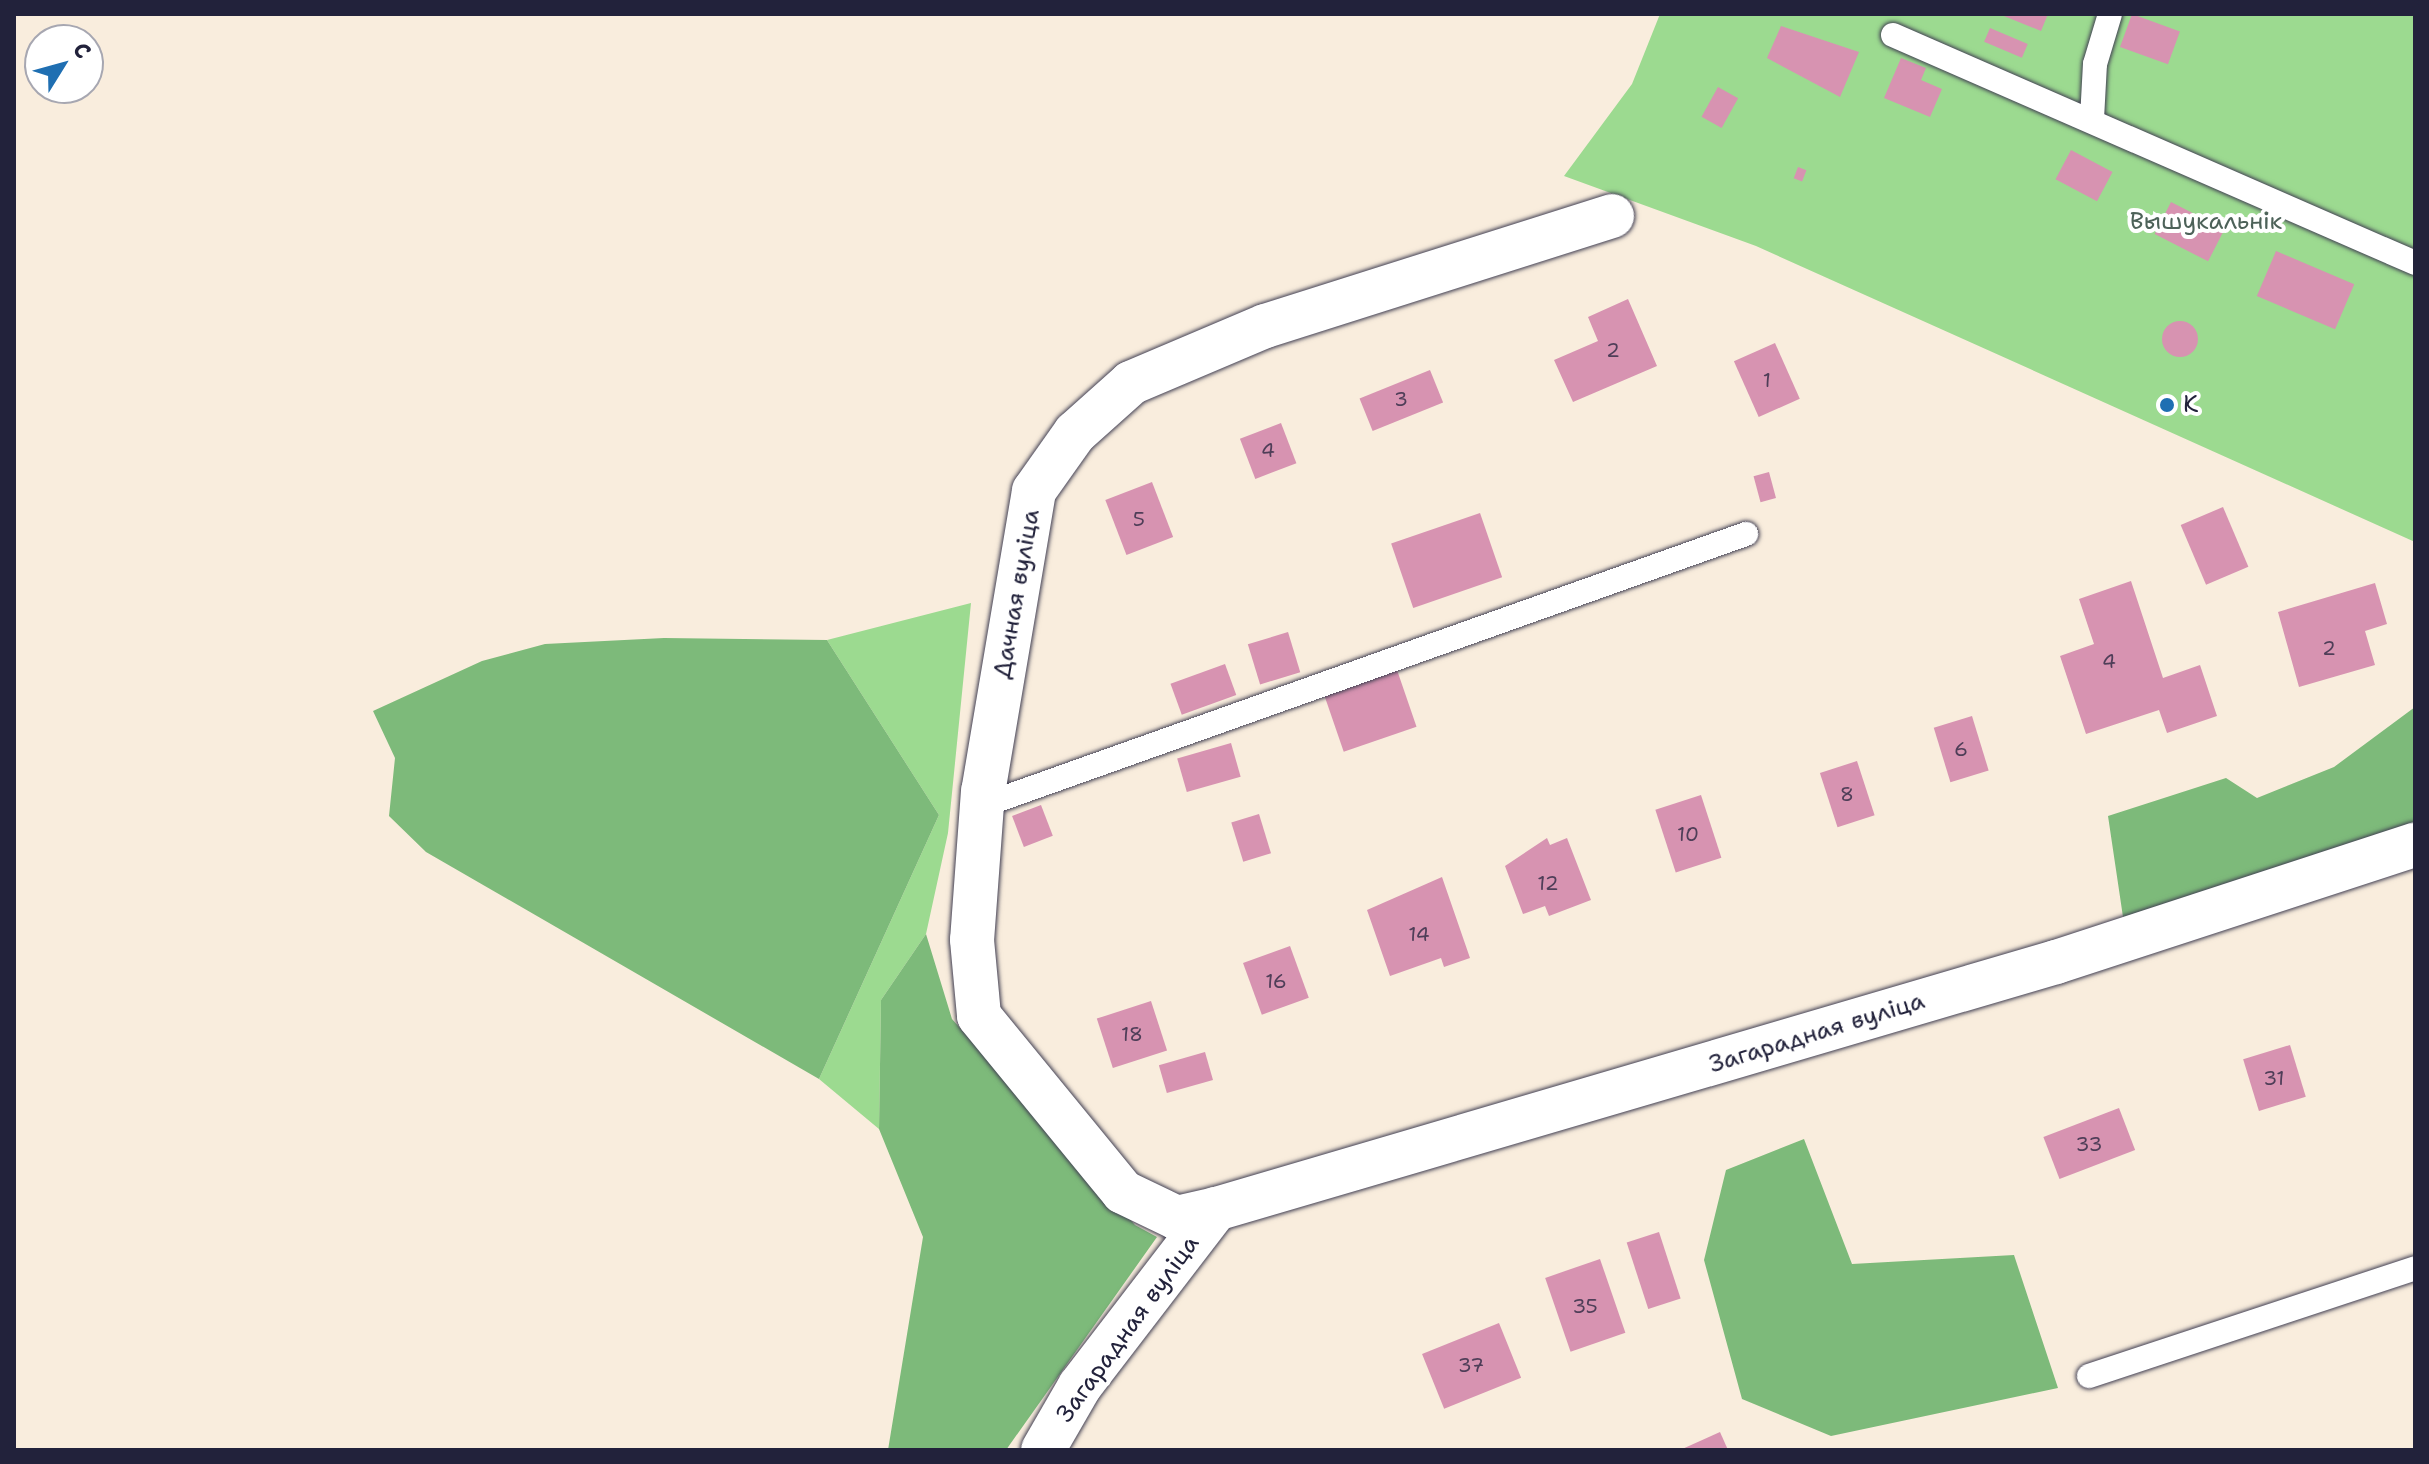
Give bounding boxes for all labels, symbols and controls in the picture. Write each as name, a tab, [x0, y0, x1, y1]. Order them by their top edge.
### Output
north arrow	[24, 24, 104, 104]
text: С	[66, 36, 98, 65]
park label: Вышукальнік	[2130, 208, 2282, 236]
house number: 2	[1606, 338, 1620, 362]
house number: 1	[1763, 368, 1771, 392]
house number: 3	[1394, 387, 1408, 411]
place label: К	[2183, 391, 2199, 419]
marker: К	[2158, 396, 2176, 414]
house number: 4	[1261, 438, 1275, 462]
street label: Дачная вуліца	[988, 507, 1046, 681]
house number: 5	[1133, 507, 1145, 531]
house number: 2	[2322, 636, 2336, 660]
house number: 4	[2102, 649, 2116, 673]
house number: 6	[1954, 737, 1968, 761]
house number: 8	[1840, 782, 1854, 806]
house number: 10	[1677, 822, 1699, 846]
house number: 12	[1537, 871, 1559, 895]
house number: 14	[1408, 922, 1430, 946]
house number: 16	[1265, 969, 1287, 993]
street label: Загарадная вуліца	[1706, 987, 1928, 1079]
house number: 18	[1121, 1022, 1143, 1046]
house number: 31	[2263, 1066, 2285, 1090]
house number: 33	[2076, 1132, 2102, 1156]
street label: Загарадная вуліца	[1051, 1230, 1205, 1428]
house number: 35	[1572, 1294, 1598, 1318]
house number: 37	[1458, 1353, 1484, 1377]

